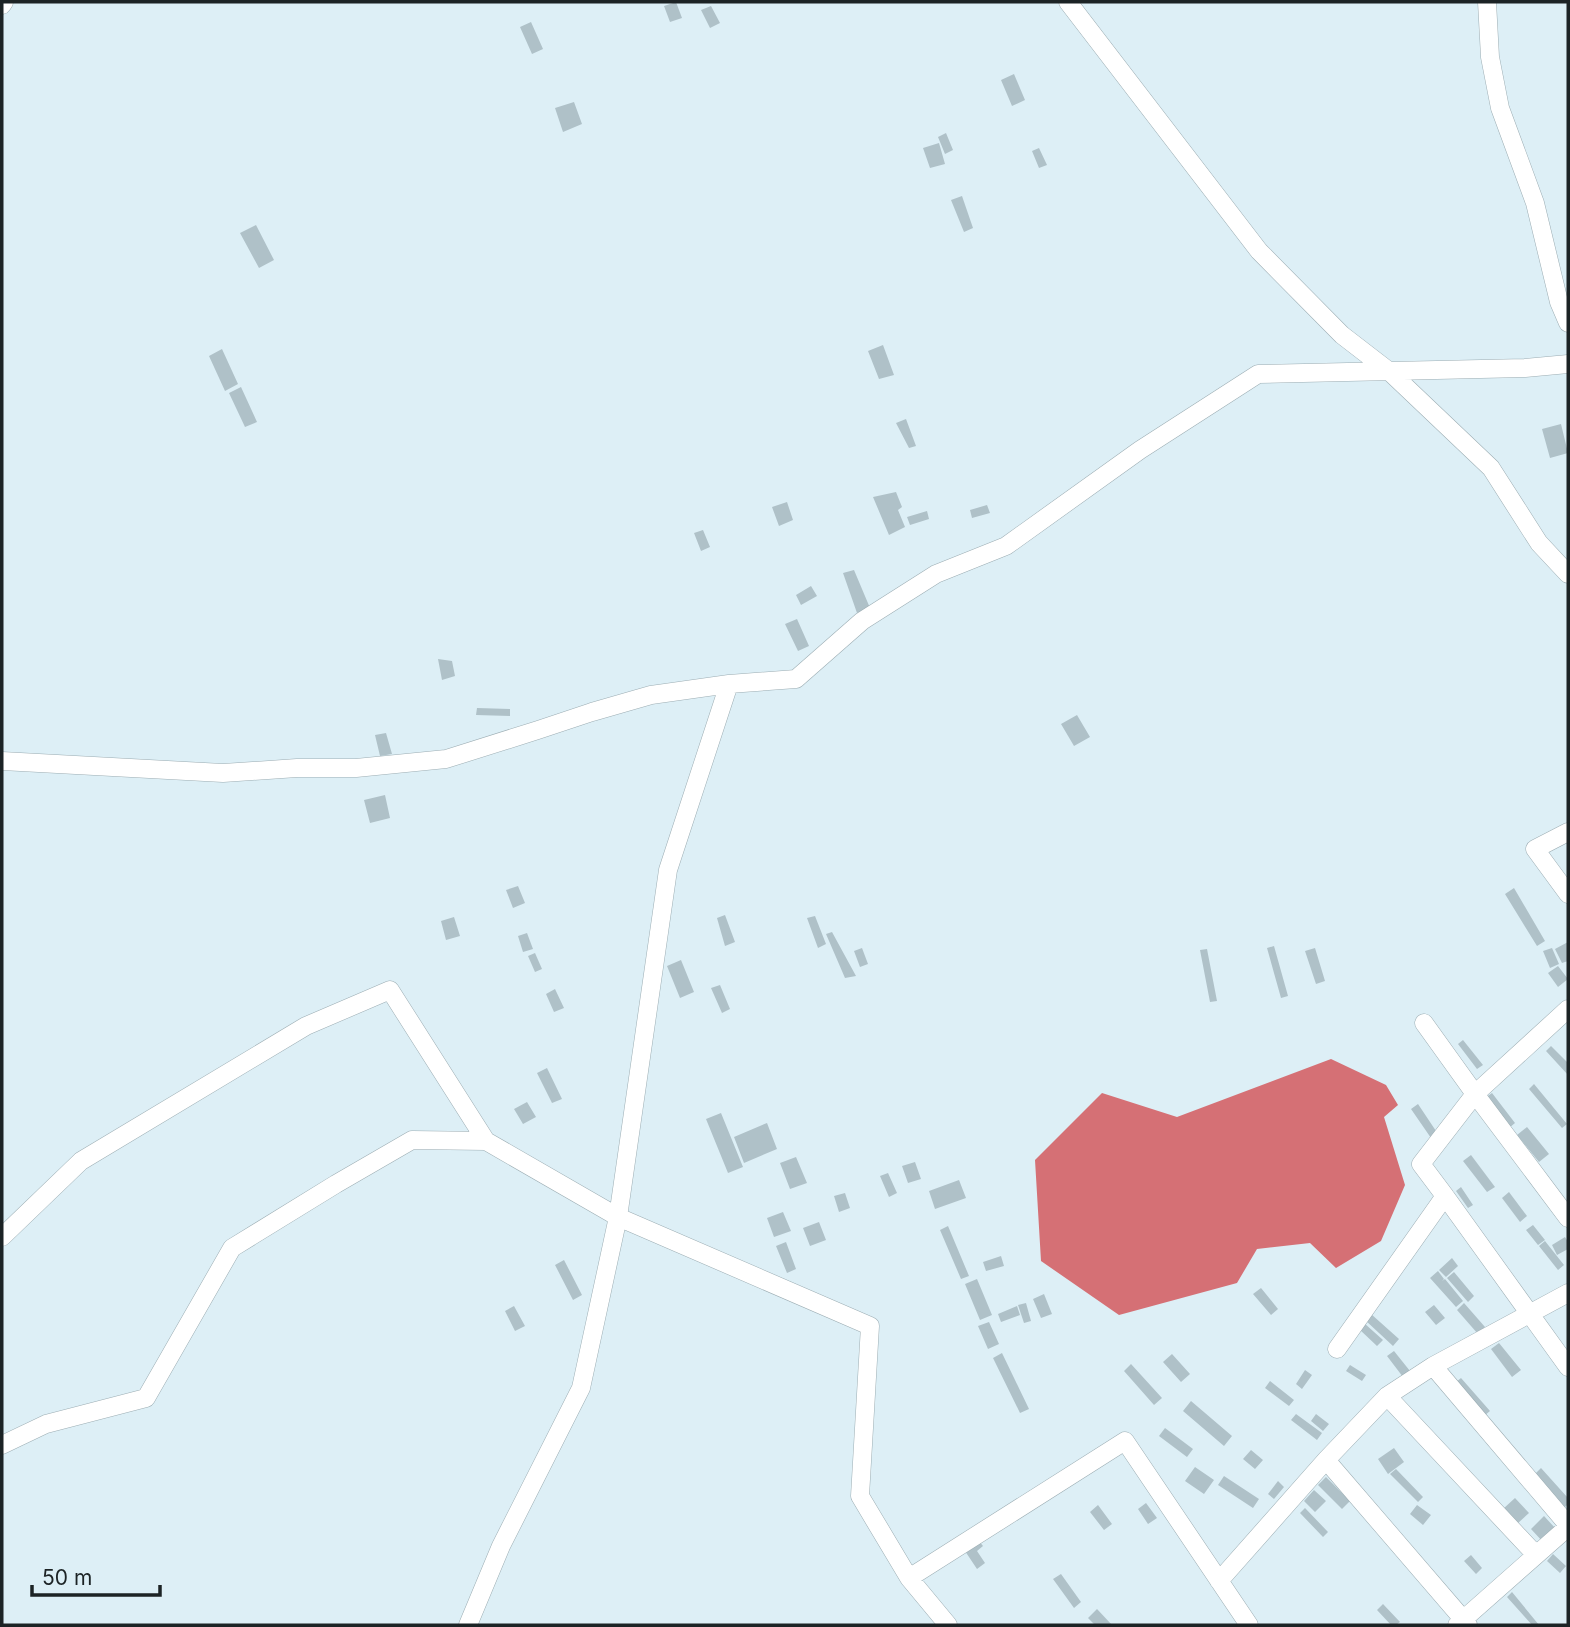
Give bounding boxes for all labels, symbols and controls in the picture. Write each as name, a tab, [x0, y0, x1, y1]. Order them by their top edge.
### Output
scale bar	[32, 1554, 159, 1598]
text: 50 m	[42, 1565, 92, 1590]

